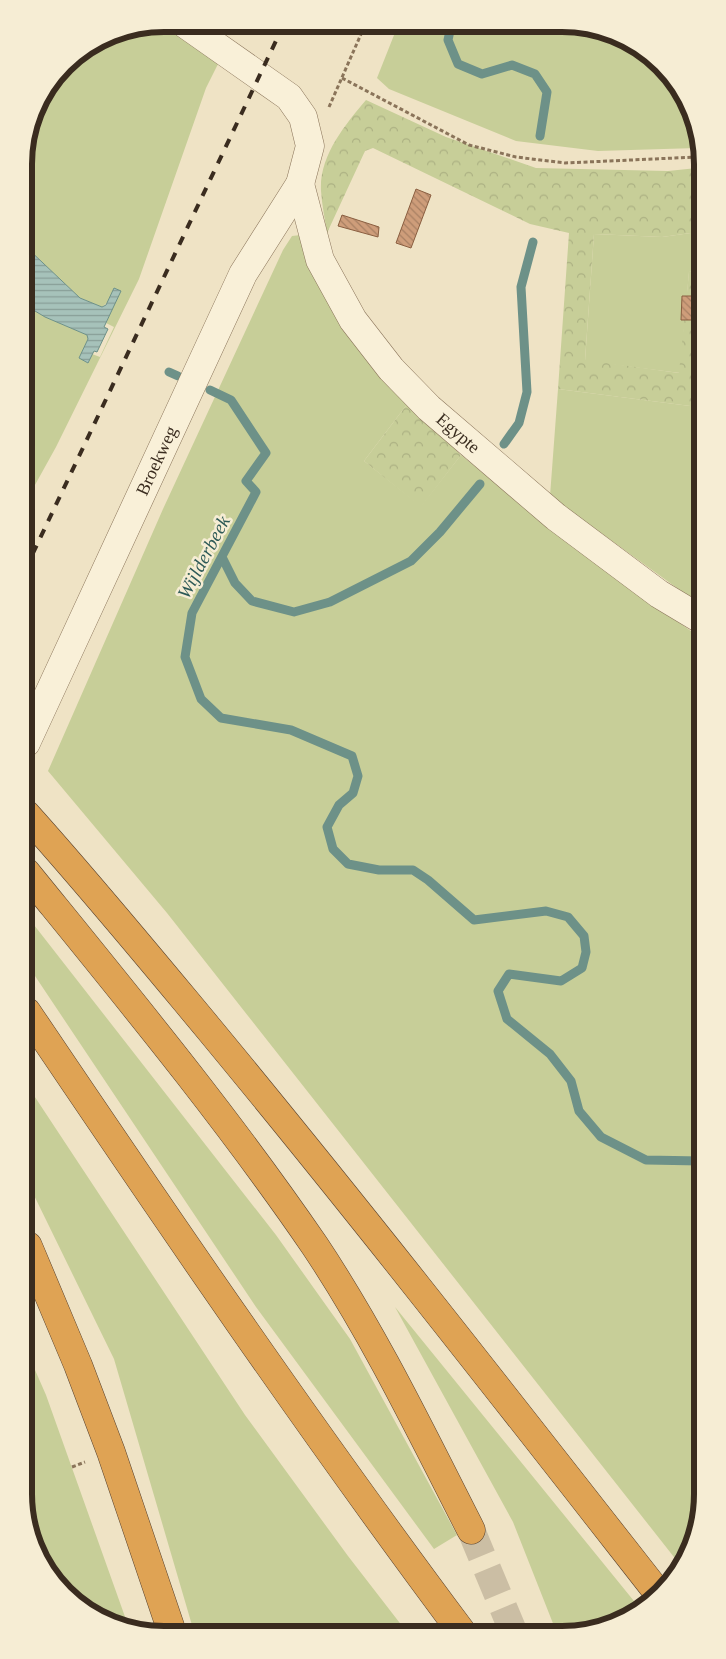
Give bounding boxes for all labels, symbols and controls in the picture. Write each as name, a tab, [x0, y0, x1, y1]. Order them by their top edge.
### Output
street label: Egypte	[432, 409, 484, 457]
street label: Broekweg	[132, 423, 181, 499]
water label: Wijlderbeek	[173, 512, 234, 602]

